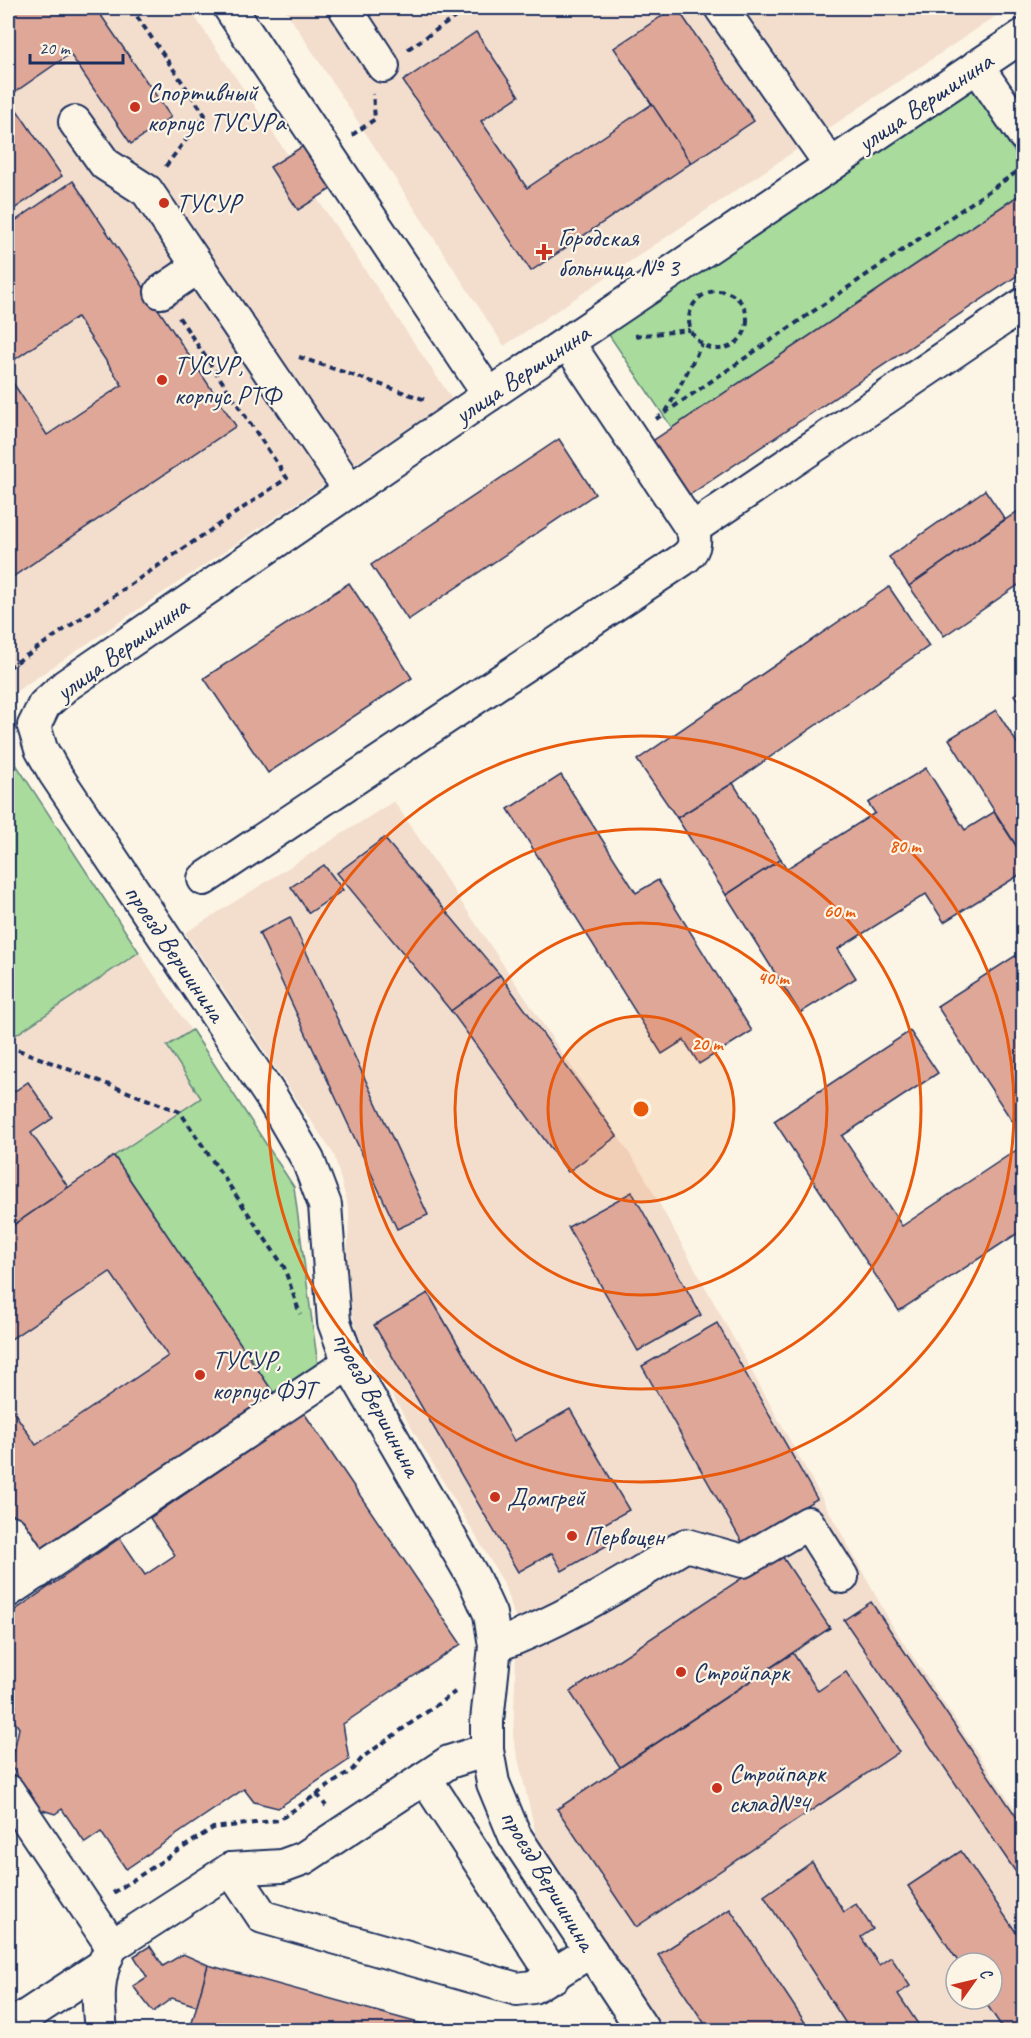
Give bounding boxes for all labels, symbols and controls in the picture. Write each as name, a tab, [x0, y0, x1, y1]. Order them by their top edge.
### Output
scale bar	[30, 27, 123, 65]
text: 20 m	[39, 37, 72, 59]
street label: улица Вершинина	[849, 44, 1000, 161]
place label: Спортивный корпус ТУСУРа	[147, 76, 287, 139]
marker: Спортивный корпус ТУСУРа	[128, 100, 142, 114]
place label: ТУСУР	[176, 187, 244, 220]
marker: ТУСУР	[157, 196, 171, 210]
place label: Городская больница № 3	[558, 221, 681, 284]
marker: Городская больница № 3	[535, 243, 553, 261]
street label: улица Вершинина	[446, 316, 597, 433]
place label: ТУСУР, корпус РТФ	[174, 349, 283, 412]
marker: ТУСУР, корпус РТФ	[155, 373, 169, 387]
street label: улица Вершинина	[47, 589, 196, 710]
text: 80 m	[890, 835, 922, 857]
street label: проезд Вершинина	[117, 878, 234, 1030]
text: 60 m	[823, 900, 856, 922]
text: 40 m	[758, 967, 790, 989]
text: 20 m	[692, 1033, 724, 1055]
centre of rings	[631, 1099, 651, 1119]
street label: проезд Вершинина	[325, 1326, 430, 1484]
place label: ТУСУР, корпус ФЭТ	[212, 1344, 320, 1407]
marker: ТУСУР, корпус ФЭТ	[193, 1368, 207, 1382]
place label: Домгрей	[507, 1481, 587, 1514]
marker: Домгрей	[488, 1490, 502, 1504]
place label: Первоцен	[584, 1520, 666, 1553]
marker: Первоцен	[565, 1529, 579, 1543]
place label: Стройпарк	[693, 1656, 791, 1689]
marker: Стройпарк	[674, 1665, 688, 1679]
place label: Стройпарк склад№4	[729, 1757, 827, 1820]
marker: Стройпарк склад№4	[710, 1781, 724, 1795]
street label: проезд Вершинина	[493, 1803, 604, 1959]
north arrow	[944, 1951, 1004, 2011]
text: С	[975, 1964, 997, 1984]

